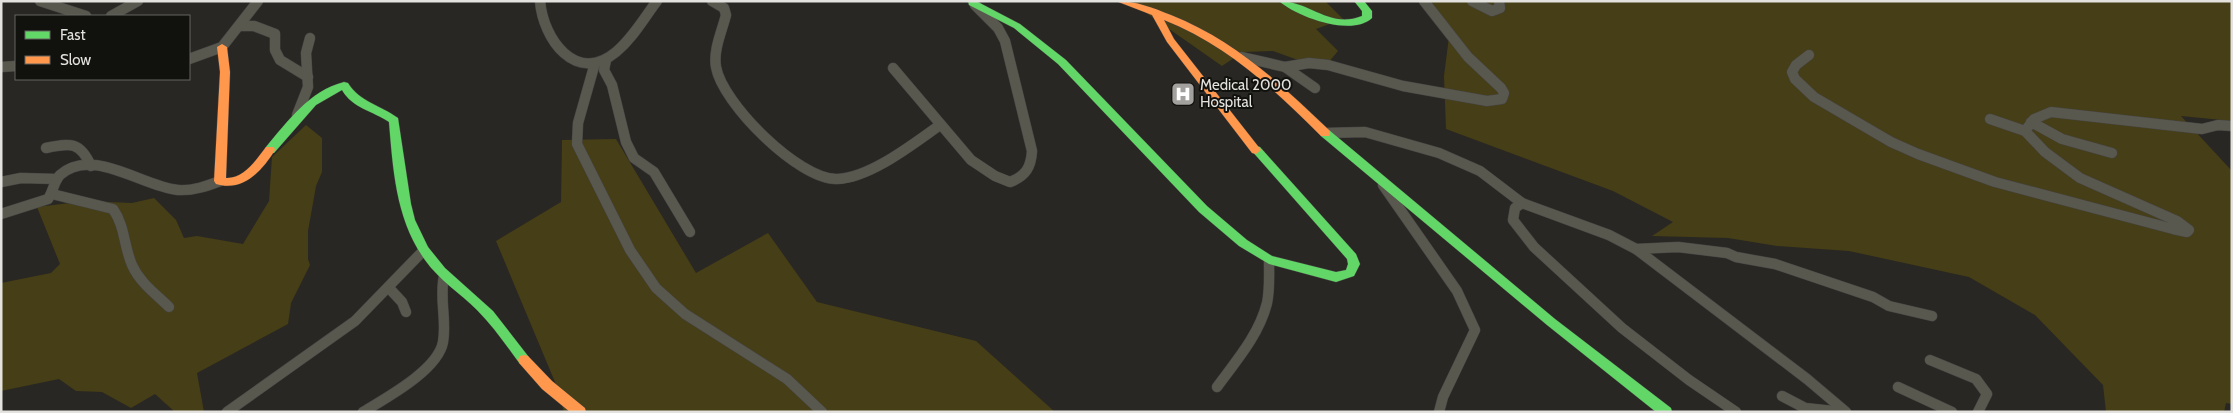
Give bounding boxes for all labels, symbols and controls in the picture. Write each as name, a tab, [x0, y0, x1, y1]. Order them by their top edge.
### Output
legend	[15, 15, 190, 80]
text: Fast	[60, 26, 85, 44]
text: Slow	[60, 51, 91, 69]
place label: Medical 2000 Hospital	[1200, 76, 1291, 111]
hospital icon: Medical 2000 Hospital	[1170, 81, 1196, 107]

